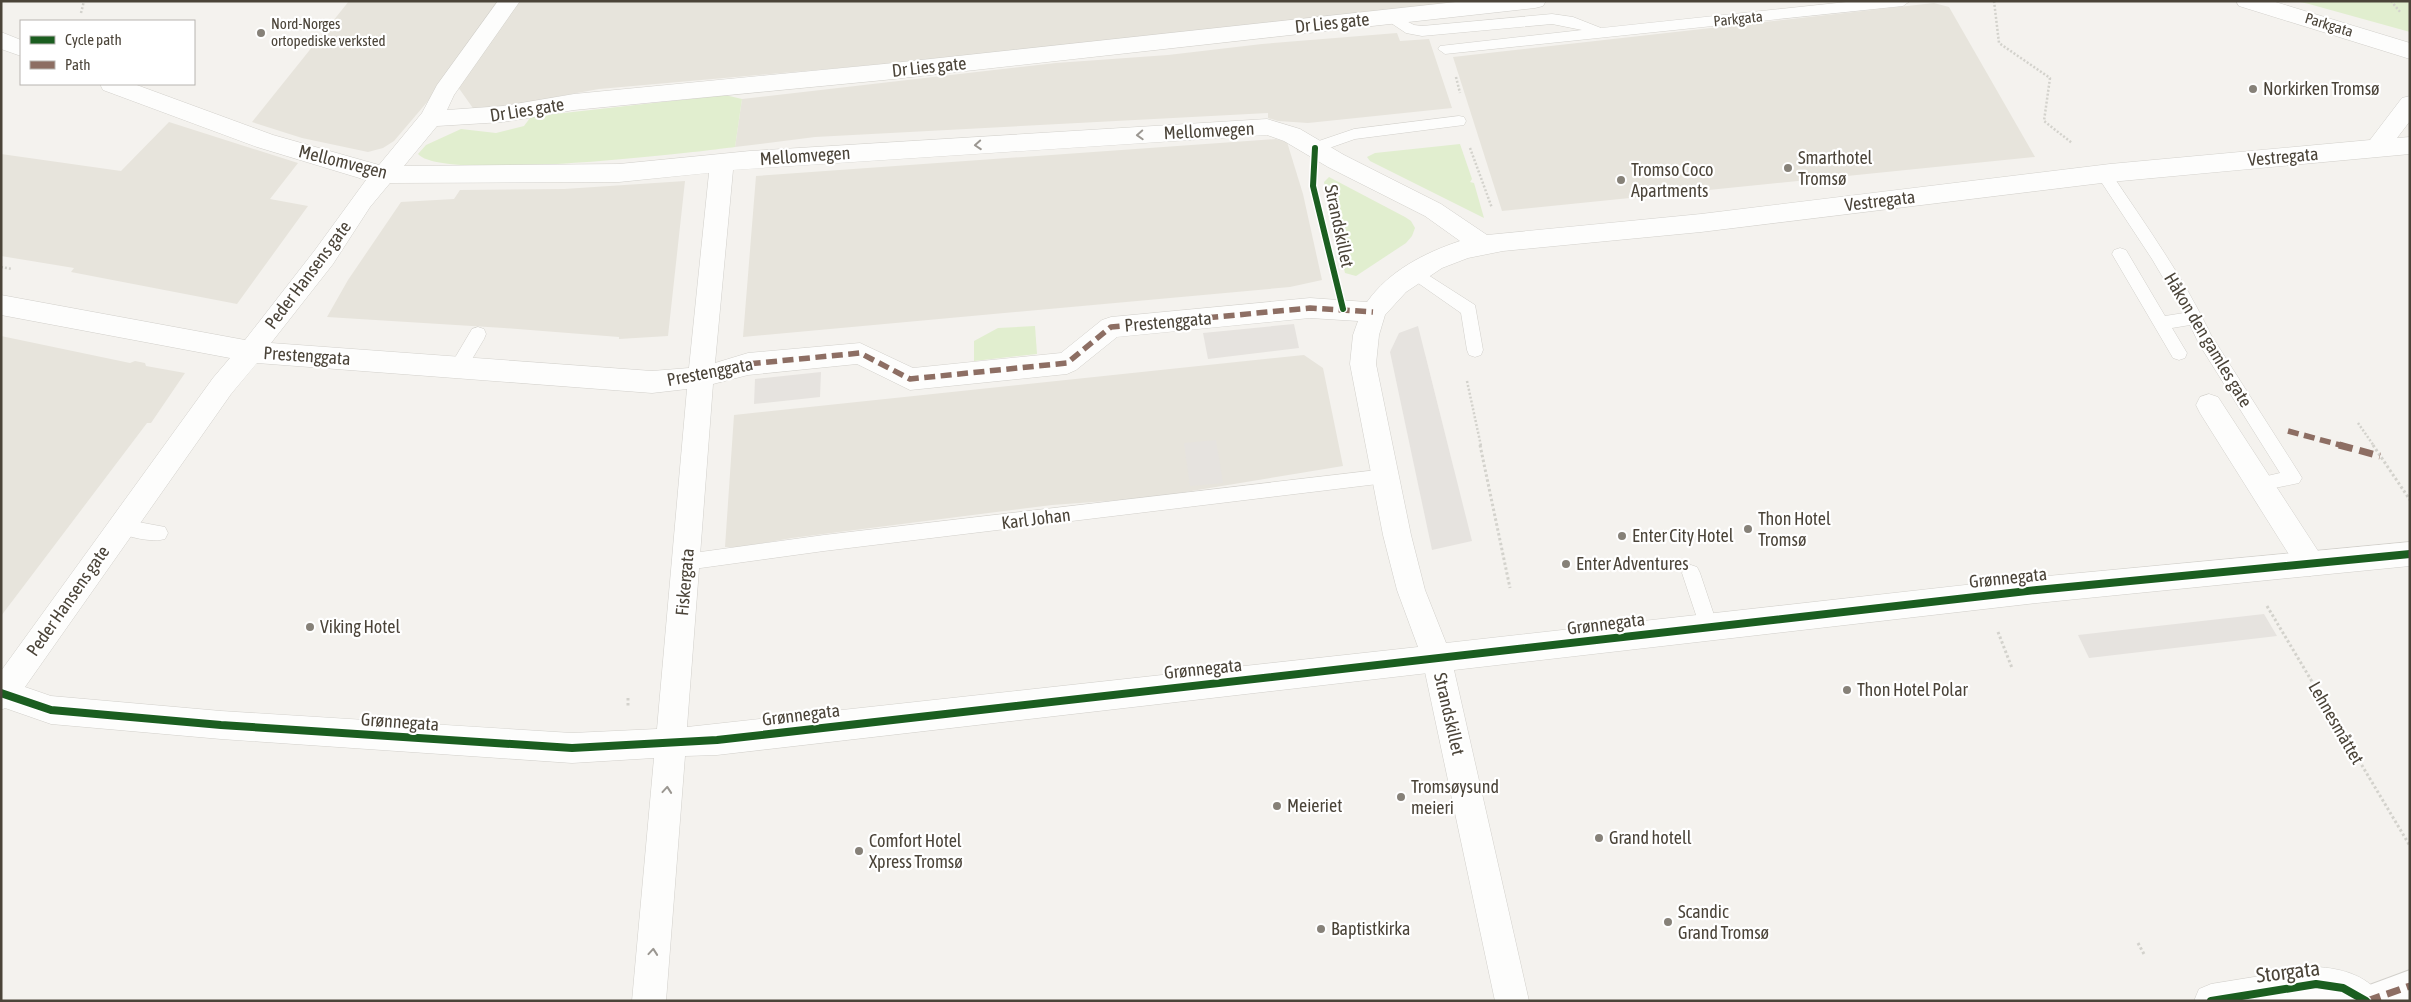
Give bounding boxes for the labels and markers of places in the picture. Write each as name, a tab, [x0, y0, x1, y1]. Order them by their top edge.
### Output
place label: Nord-Norges ortopediske verksted	[271, 15, 386, 49]
marker: Nord-Norges ortopediske verksted	[255, 27, 267, 39]
place label: Norkirken Tromsø	[2263, 78, 2380, 99]
marker: Norkirken Tromsø	[2247, 83, 2259, 95]
place label: Smarthotel Tromsø	[1798, 147, 1873, 189]
place label: Tromso Coco Apartments	[1631, 159, 1714, 201]
marker: Smarthotel Tromsø	[1782, 162, 1794, 174]
marker: Tromso Coco Apartments	[1615, 174, 1627, 186]
place label: Thon Hotel Tromsø	[1758, 508, 1831, 550]
marker: Thon Hotel Tromsø	[1742, 523, 1754, 535]
place label: Enter City Hotel	[1632, 525, 1734, 546]
marker: Enter City Hotel	[1616, 530, 1628, 542]
place label: Enter Adventures	[1576, 553, 1689, 574]
marker: Enter Adventures	[1560, 558, 1572, 570]
place label: Viking Hotel	[320, 616, 401, 637]
marker: Viking Hotel	[304, 621, 316, 633]
place label: Thon Hotel Polar	[1857, 679, 1968, 700]
marker: Thon Hotel Polar	[1841, 684, 1853, 696]
place label: Tromsøysund meieri	[1411, 776, 1499, 818]
marker: Tromsøysund meieri	[1395, 791, 1407, 803]
place label: Meieriet	[1287, 795, 1342, 816]
marker: Meieriet	[1271, 800, 1283, 812]
place label: Grand hotell	[1609, 827, 1692, 848]
place label: Comfort Hotel Xpress Tromsø	[869, 830, 963, 872]
marker: Grand hotell	[1593, 832, 1605, 844]
marker: Comfort Hotel Xpress Tromsø	[853, 845, 865, 857]
place label: Scandic Grand Tromsø	[1678, 901, 1769, 943]
marker: Scandic Grand Tromsø	[1662, 916, 1674, 928]
place label: Baptistkirka	[1331, 918, 1410, 939]
marker: Baptistkirka	[1315, 923, 1327, 935]

